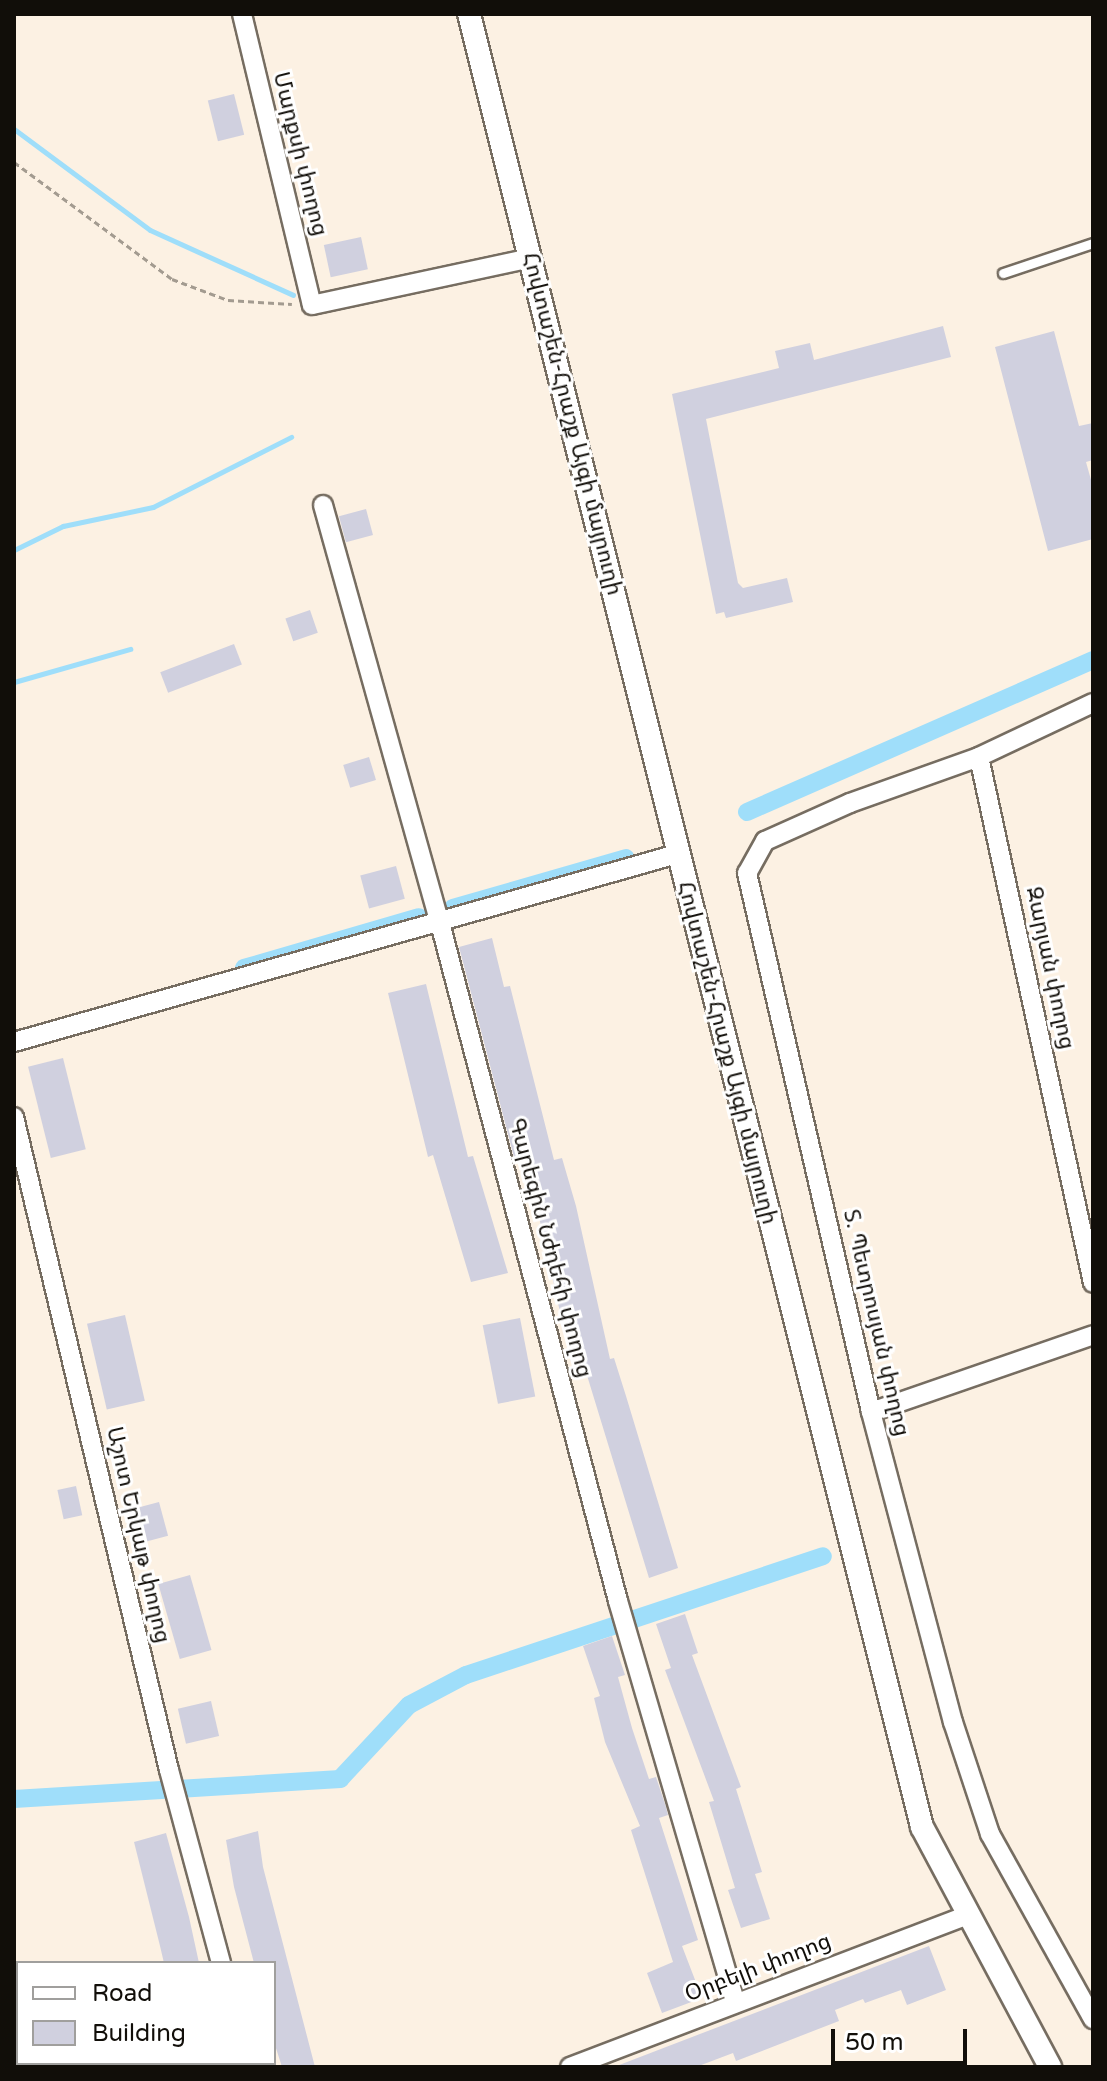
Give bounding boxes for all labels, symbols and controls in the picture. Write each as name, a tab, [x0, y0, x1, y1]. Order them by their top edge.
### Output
street label: Մարքսի փողոց	[267, 69, 333, 239]
street label: Հովտաշեն-Հրաշք Այգի մայրուղի	[517, 250, 627, 598]
street label: Հովտաշեն-Հրաշք Այգի մայրուղի	[672, 879, 782, 1227]
street label: Զարյան փողոց	[1020, 884, 1080, 1052]
street label: Գարեգին Նժդեհի փողոց	[503, 1115, 597, 1381]
street label: Տ. Պետրոսյան փողոց	[837, 1207, 915, 1439]
street label: Աշոտ Երկաթ փողոց	[100, 1424, 176, 1646]
street label: Օրբելի փողոց	[681, 1928, 835, 2008]
legend	[16, 1961, 276, 2065]
text: Road	[92, 1979, 152, 2008]
scale bar	[835, 2013, 971, 2063]
text: Building	[92, 2019, 186, 2048]
text: 50 m	[845, 2028, 903, 2057]

